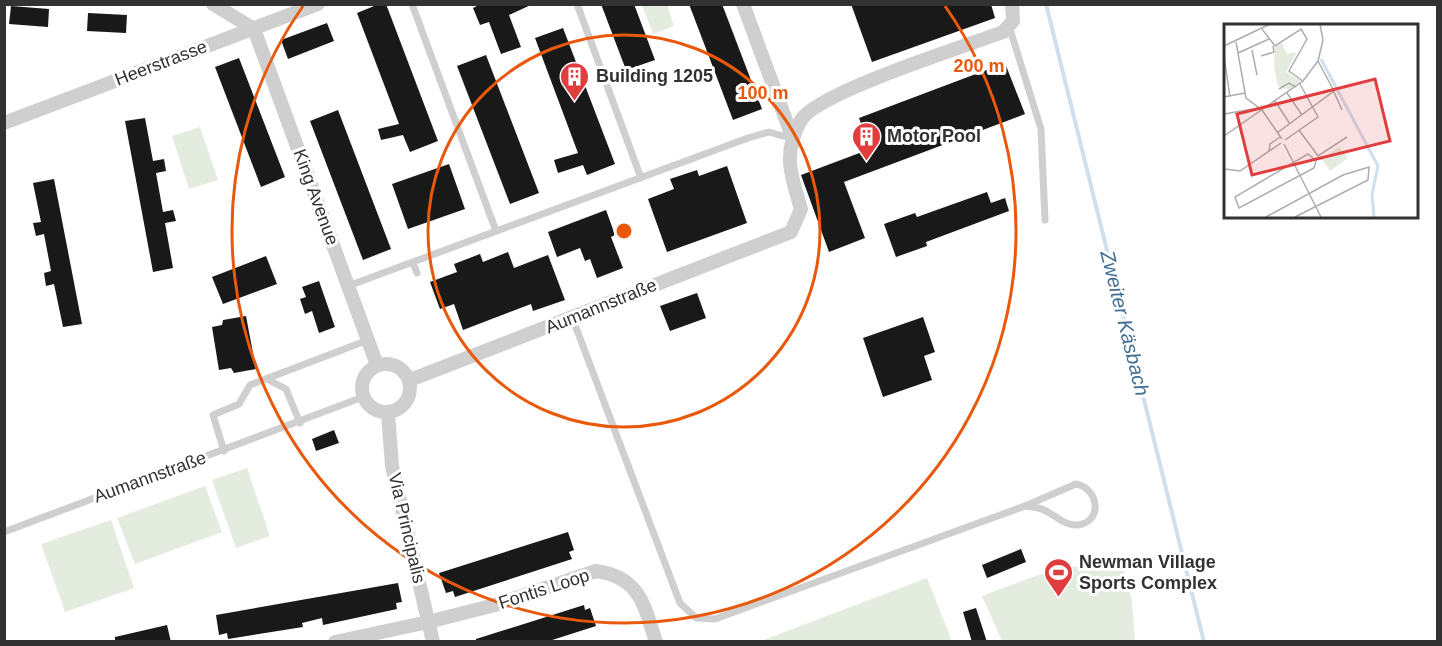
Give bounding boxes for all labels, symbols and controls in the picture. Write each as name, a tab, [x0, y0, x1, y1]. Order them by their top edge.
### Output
inset map	[1224, 24, 1418, 218]
street label: Heerstrasse	[112, 36, 210, 90]
text: 200 m	[953, 56, 1005, 76]
building icon: Building 1205	[559, 60, 591, 102]
place label: Building 1205	[596, 66, 713, 86]
text: 100 m	[737, 83, 789, 103]
building icon: Motor Pool	[850, 120, 882, 162]
place label: Motor Pool	[887, 126, 981, 146]
street label: King Avenue	[289, 146, 343, 248]
centre of rings	[614, 221, 634, 241]
water label: Zweiter Käsbach	[1096, 247, 1154, 398]
street label: Aumannstraße	[543, 275, 659, 337]
street label: Aumannstraße	[91, 447, 209, 507]
street label: Via Principalis	[385, 471, 429, 585]
place label: Newman Village Sports Complex	[1079, 552, 1217, 593]
sports icon: Newman Village Sports Complex	[1042, 556, 1074, 598]
street label: Fontis Loop	[496, 565, 592, 613]

